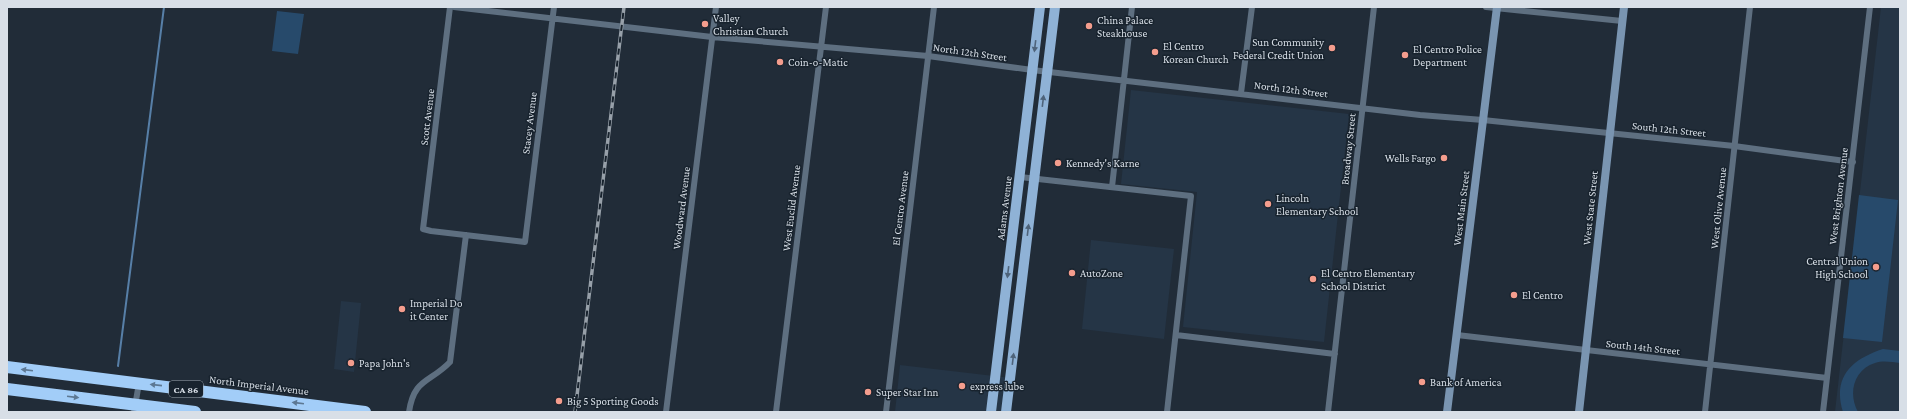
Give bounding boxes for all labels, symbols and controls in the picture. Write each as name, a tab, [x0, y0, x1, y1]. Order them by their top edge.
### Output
place label: Valley Christian Church	[713, 12, 789, 37]
place label: China Palace Steakhouse	[1097, 14, 1153, 39]
marker: Valley Christian Church	[700, 19, 710, 29]
marker: China Palace Steakhouse	[1084, 21, 1094, 31]
place label: Sun Community Federal Credit Union	[1233, 36, 1325, 61]
one-way arrow	[1032, 40, 1038, 52]
place label: El Centro Korean Church	[1163, 40, 1229, 65]
street label: North 12th Street	[932, 41, 1008, 63]
marker: Sun Community Federal Credit Union	[1327, 43, 1337, 53]
place label: El Centro Police Department	[1413, 43, 1482, 69]
marker: El Centro Korean Church	[1150, 47, 1160, 57]
marker: El Centro Police Department	[1400, 50, 1410, 60]
place label: Coin-o-Matic	[788, 56, 848, 68]
marker: Coin-o-Matic	[775, 57, 785, 67]
street label: North 12th Street	[1253, 79, 1329, 100]
street label: Scott Avenue	[418, 88, 436, 146]
street label: Stacey Avenue	[519, 91, 540, 155]
one-way arrow	[1040, 95, 1046, 107]
street label: Broadway Street	[1338, 112, 1359, 186]
street label: South 12th Street	[1631, 119, 1707, 139]
street label: West Brighton Avenue	[1826, 147, 1851, 245]
place label: Wells Fargo	[1385, 152, 1437, 165]
marker: Wells Fargo	[1439, 153, 1449, 163]
place label: Kennedy's Karne	[1066, 157, 1140, 170]
marker: Kennedy's Karne	[1053, 158, 1063, 168]
street label: West Euclid Avenue	[780, 164, 802, 252]
street label: Woodward Avenue	[670, 166, 692, 250]
street label: West Olive Avenue	[1708, 166, 1728, 249]
street label: El Centro Avenue	[889, 170, 911, 246]
street label: West Main Street	[1450, 170, 1472, 246]
street label: West State Street	[1580, 170, 1600, 246]
street label: Adams Avenue	[994, 175, 1014, 241]
place label: Lincoln Elementary School	[1276, 192, 1359, 218]
marker: Lincoln Elementary School	[1263, 199, 1273, 209]
one-way arrow	[1025, 224, 1031, 236]
place label: Central Union High School	[1806, 255, 1868, 281]
marker: Central Union High School	[1871, 262, 1881, 272]
one-way arrow	[1005, 266, 1011, 278]
place label: AutoZone	[1080, 267, 1123, 279]
place label: El Centro Elementary School District	[1321, 267, 1416, 292]
marker: AutoZone	[1067, 268, 1077, 278]
marker: El Centro Elementary School District	[1308, 274, 1318, 284]
place label: El Centro	[1522, 289, 1563, 301]
marker: El Centro	[1509, 290, 1519, 300]
place label: Imperial Do it Center	[410, 297, 463, 322]
marker: Imperial Do it Center	[397, 304, 407, 314]
street label: South 14th Street	[1605, 337, 1681, 357]
one-way arrow	[1009, 353, 1016, 365]
place label: Papa John's	[359, 357, 410, 370]
marker: Papa John's	[346, 358, 356, 368]
one-way arrow	[21, 367, 33, 373]
street label: North Imperial Avenue	[208, 373, 310, 398]
place label: Bank of America	[1430, 376, 1501, 388]
marker: Bank of America	[1417, 377, 1427, 387]
place label: express lube	[970, 380, 1024, 393]
road number: CA 86	[169, 381, 203, 397]
marker: express lube	[957, 381, 967, 391]
one-way arrow	[150, 382, 162, 388]
place label: Super Star Inn	[876, 386, 939, 399]
marker: Super Star Inn	[863, 387, 873, 397]
one-way arrow	[67, 394, 80, 400]
place label: Big 5 Sporting Goods	[567, 395, 659, 408]
marker: Big 5 Sporting Goods	[554, 396, 564, 406]
one-way arrow	[292, 400, 305, 407]

